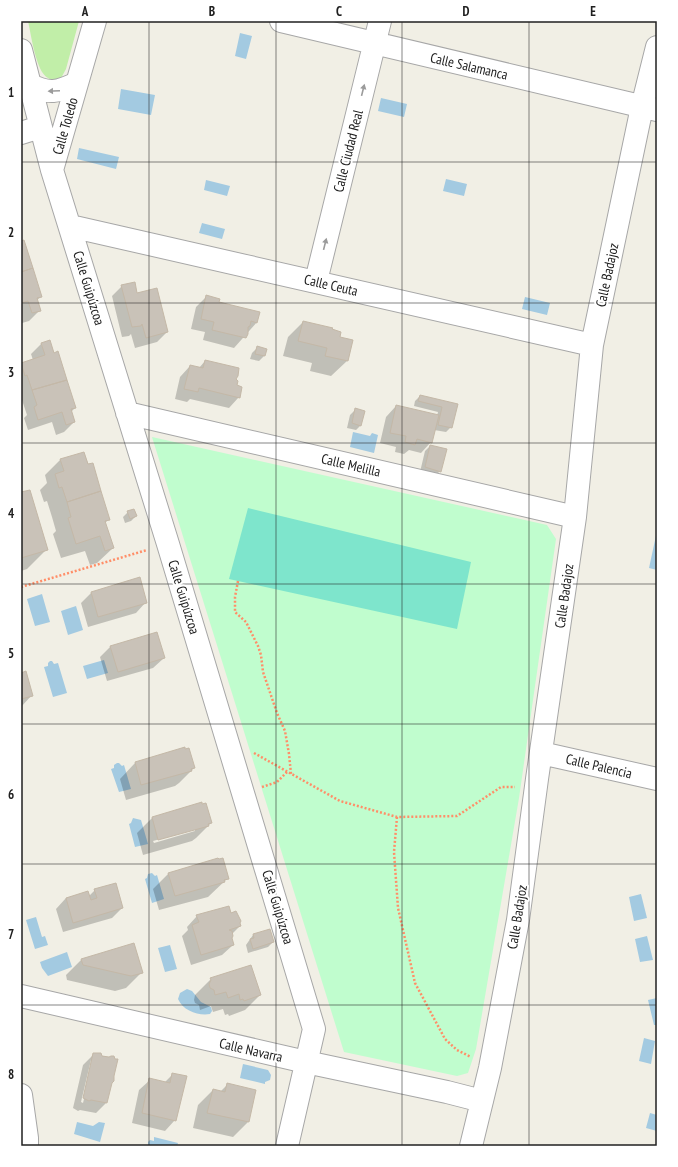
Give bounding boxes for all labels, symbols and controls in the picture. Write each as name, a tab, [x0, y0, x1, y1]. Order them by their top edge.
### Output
text: A	[81, 3, 89, 20]
text: B	[209, 3, 215, 20]
text: C	[336, 3, 342, 20]
text: D	[463, 3, 470, 20]
text: E	[590, 3, 596, 20]
street label: Calle Salamanca	[428, 48, 510, 84]
text: 1	[8, 84, 14, 101]
one-way arrow	[361, 84, 367, 96]
one-way arrow	[47, 88, 60, 94]
street label: Calle Toledo	[48, 95, 82, 157]
street label: Calle Ciudad Real	[329, 107, 367, 194]
text: 2	[8, 224, 14, 241]
one-way arrow	[323, 237, 329, 250]
street label: Calle Badajoz	[591, 241, 623, 309]
street label: Calle Guipúzcoa	[69, 249, 109, 327]
street label: Calle Ceuta	[302, 270, 360, 300]
text: 3	[8, 364, 14, 381]
street label: Calle Melilla	[320, 449, 382, 481]
text: 4	[8, 505, 15, 522]
street label: Calle Guipúzcoa	[164, 558, 204, 636]
street label: Calle Badajoz	[551, 563, 577, 629]
text: 5	[8, 645, 14, 662]
street label: Calle Palencia	[564, 750, 634, 782]
text: 6	[8, 786, 14, 803]
street label: Calle Guipúzcoa	[258, 868, 298, 946]
street label: Calle Badajoz	[503, 884, 531, 950]
text: 7	[8, 926, 14, 943]
street label: Calle Navarra	[218, 1034, 284, 1066]
text: 8	[8, 1066, 14, 1083]

